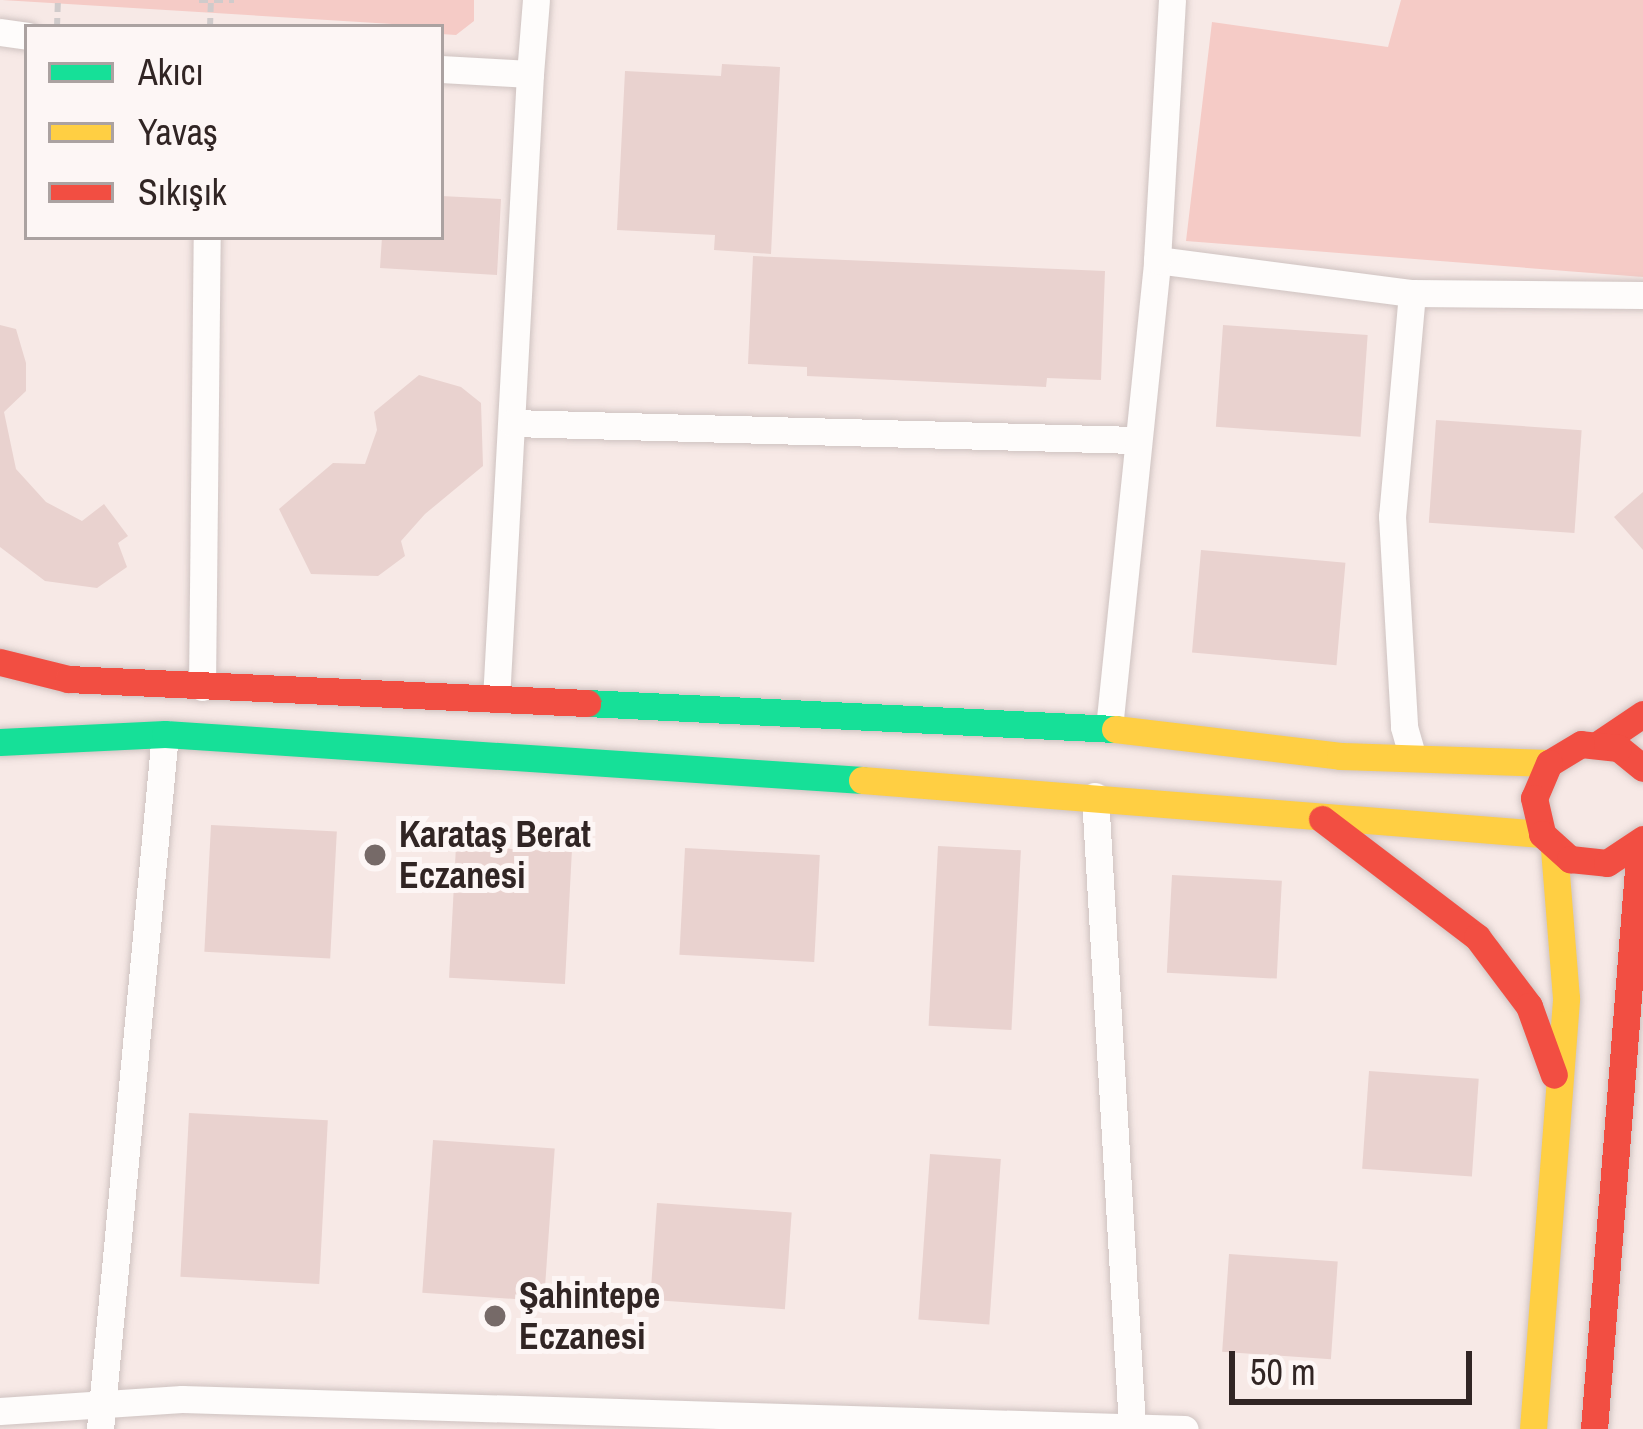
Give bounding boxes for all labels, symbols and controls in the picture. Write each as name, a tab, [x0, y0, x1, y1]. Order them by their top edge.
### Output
legend	[24, 24, 444, 240]
text: Akıcı	[138, 48, 204, 96]
text: Yavaş	[138, 108, 218, 156]
text: Sıkışık	[138, 168, 227, 216]
place label: Karataş Berat Eczanesi	[399, 812, 591, 897]
marker: Karataş Berat Eczanesi	[362, 842, 388, 868]
place label: Şahintepe Eczanesi	[519, 1273, 660, 1358]
marker: Şahintepe Eczanesi	[482, 1303, 508, 1329]
scale bar	[1235, 1327, 1478, 1401]
text: 50 m	[1250, 1348, 1316, 1396]

